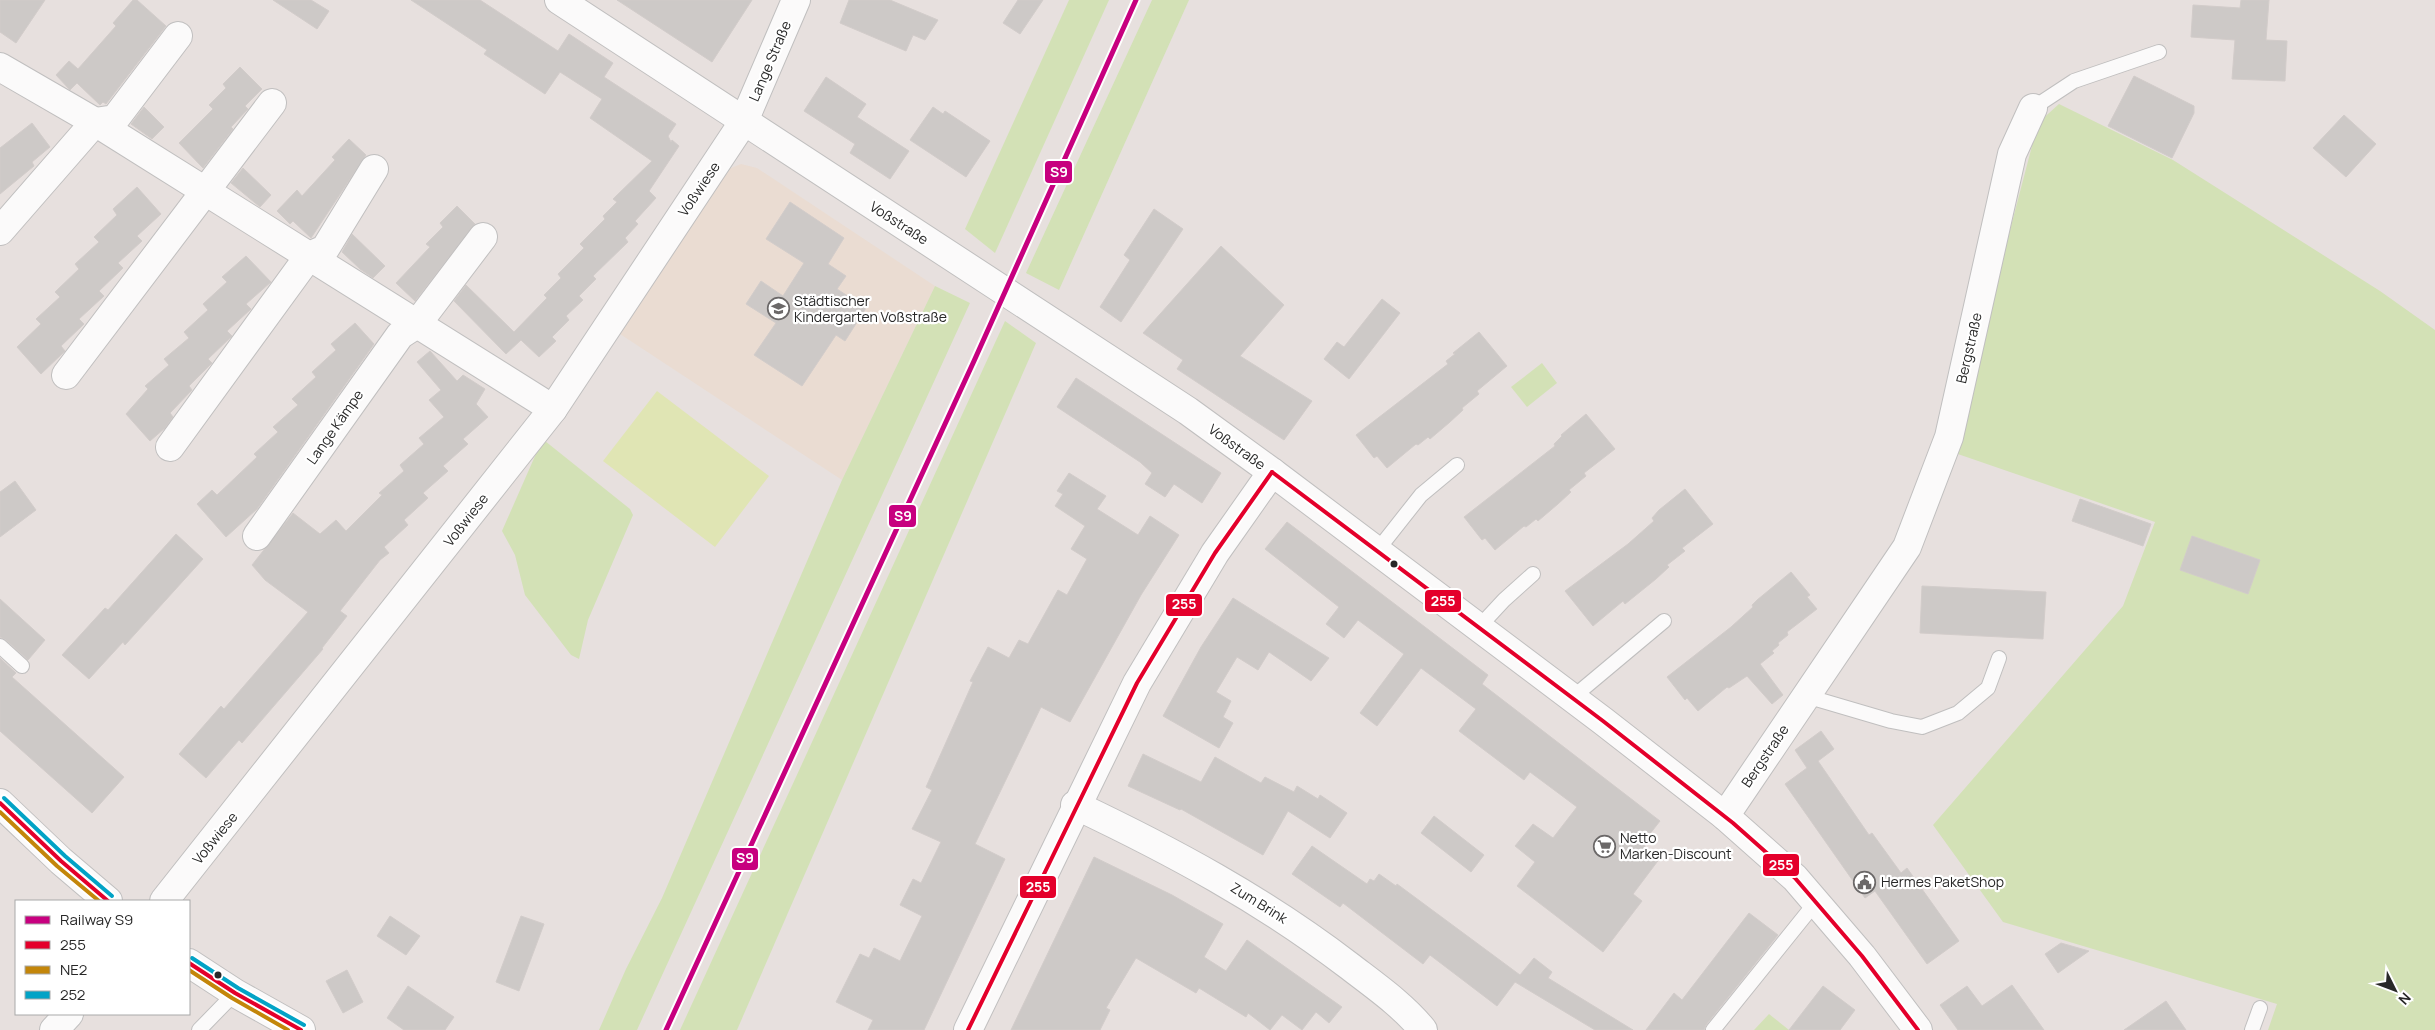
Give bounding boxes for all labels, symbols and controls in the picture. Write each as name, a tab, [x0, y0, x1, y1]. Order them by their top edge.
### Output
street label: Lange Straße	[744, 18, 795, 104]
street label: Voßwiese	[673, 158, 724, 220]
line badge: S9	[1044, 160, 1073, 184]
text: S9	[1050, 162, 1068, 181]
street label: Voßstraße	[866, 197, 932, 249]
place label: Städtischer Kindergarten Voßstraße	[794, 291, 947, 326]
school or university icon: Städtischer Kindergarten Voßstraße	[766, 297, 790, 321]
street label: Bergstraße	[1951, 311, 1986, 385]
street label: Lange Kämpe	[302, 386, 367, 468]
street label: Voßstraße	[1205, 419, 1270, 474]
street label: Voßwiese	[439, 489, 492, 550]
line badge: S9	[888, 504, 917, 528]
text: S9	[894, 506, 912, 525]
unlabelled marker	[1389, 559, 1399, 569]
line badge: 255	[1424, 589, 1462, 613]
text: 255	[1431, 591, 1455, 610]
line badge: 255	[1165, 593, 1203, 617]
text: 255	[1172, 594, 1196, 613]
street label: Bergstraße	[1737, 721, 1793, 791]
street label: Voßwiese	[188, 808, 242, 868]
place label: Netto Marken-Discount	[1620, 828, 1732, 863]
supermarket icon: Netto Marken-Discount	[1592, 834, 1616, 858]
line badge: S9	[731, 847, 759, 871]
text: S9	[736, 848, 754, 867]
line badge: 255	[1762, 853, 1800, 877]
text: 255	[1769, 855, 1793, 874]
public building icon: Hermes PaketShop	[1853, 870, 1877, 894]
place label: Hermes PaketShop	[1881, 872, 2004, 891]
line badge: 255	[1019, 875, 1057, 899]
text: 255	[1026, 877, 1050, 896]
street label: Zum Brink	[1227, 878, 1292, 928]
legend	[15, 900, 190, 1015]
text: Railway S9	[60, 909, 133, 930]
text: 255	[60, 934, 86, 955]
text: NE2	[60, 959, 87, 980]
north arrow	[2370, 965, 2420, 1015]
unlabelled marker	[213, 970, 223, 980]
text: 252	[60, 984, 85, 1005]
text: N	[2395, 989, 2415, 1009]

